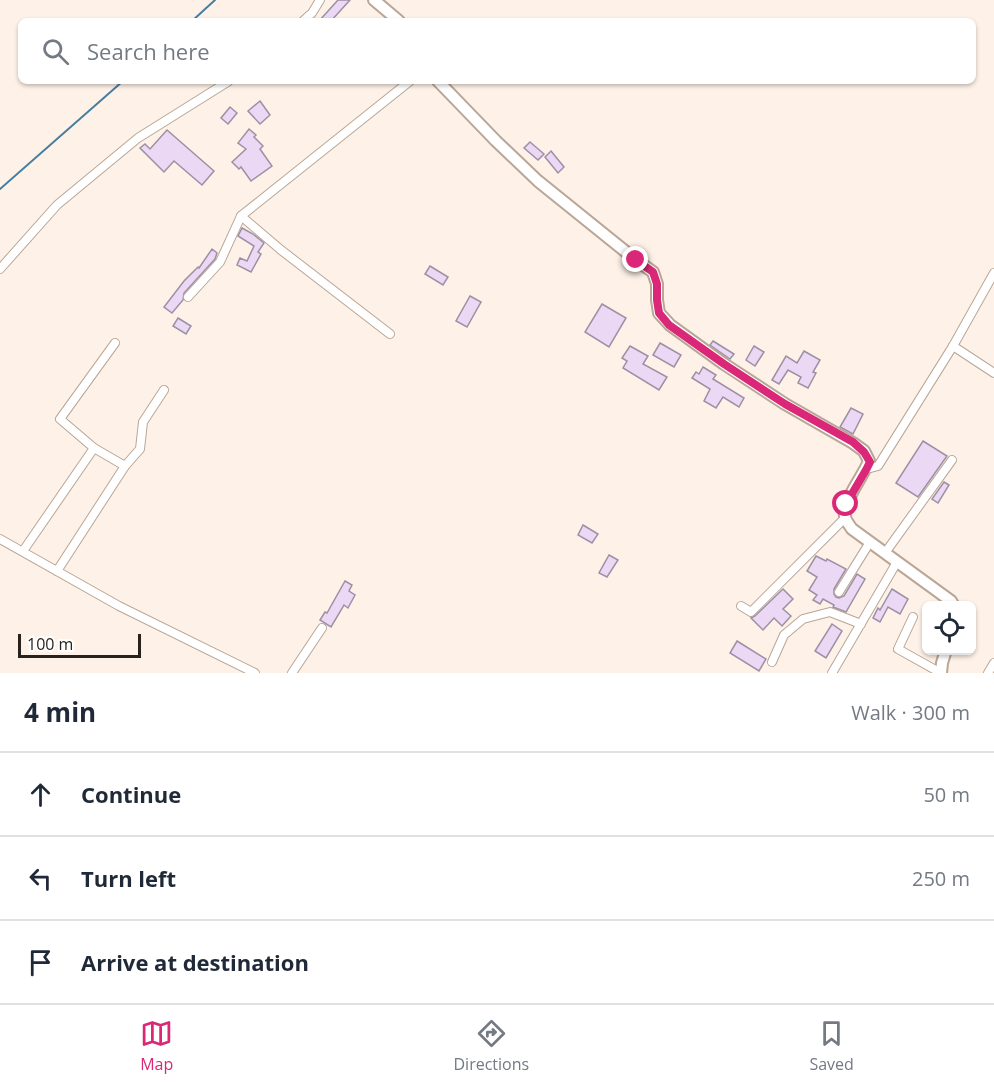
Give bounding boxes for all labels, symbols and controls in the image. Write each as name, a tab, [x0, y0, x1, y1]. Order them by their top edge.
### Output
search box	[18, 18, 976, 84]
icon: search	[39, 35, 72, 68]
text: Search here	[87, 36, 210, 66]
route end	[622, 246, 648, 272]
route start	[832, 490, 858, 516]
map controls	[922, 601, 976, 655]
button: locate	[922, 601, 976, 655]
scale bar	[18, 631, 141, 658]
text: 100 m	[27, 633, 73, 655]
text: 4 min	[24, 694, 96, 730]
text: Walk · 300 m	[851, 699, 970, 726]
icon: ahead	[24, 778, 57, 811]
text: Continue	[81, 779, 181, 809]
text: 50 m	[923, 781, 970, 808]
icon: left	[24, 862, 57, 895]
text: Turn left	[81, 863, 176, 893]
text: 250 m	[912, 865, 970, 892]
icon: arrive	[24, 946, 57, 979]
text: Arrive at destination	[81, 947, 309, 977]
tab: Map	[140, 1017, 173, 1075]
tab: Directions	[454, 1017, 529, 1075]
tab: Saved	[809, 1017, 854, 1075]

